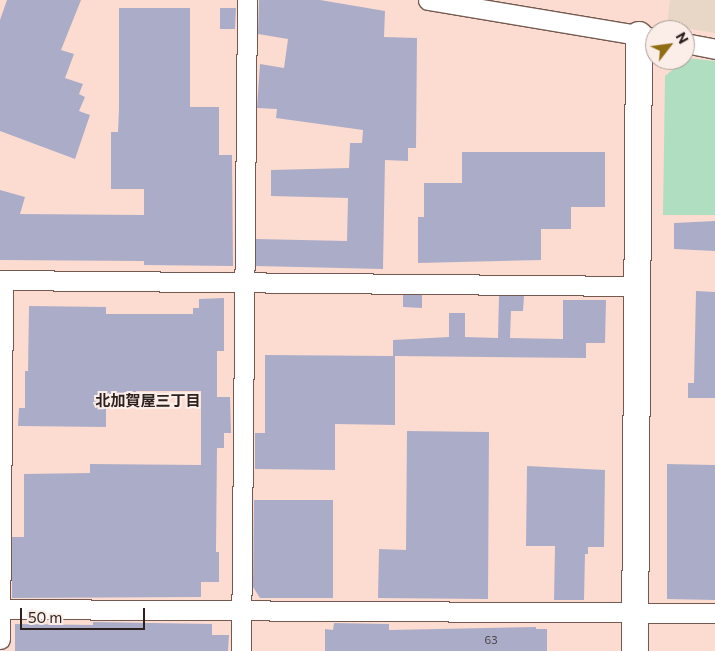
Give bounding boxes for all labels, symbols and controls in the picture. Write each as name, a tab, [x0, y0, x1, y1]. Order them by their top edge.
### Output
north arrow	[645, 20, 695, 70]
text: N	[673, 29, 693, 47]
district label: 北加賀屋三丁目	[96, 392, 200, 410]
scale bar	[22, 598, 148, 630]
text: 50 m	[28, 608, 62, 626]
house number: 63	[485, 633, 497, 647]

